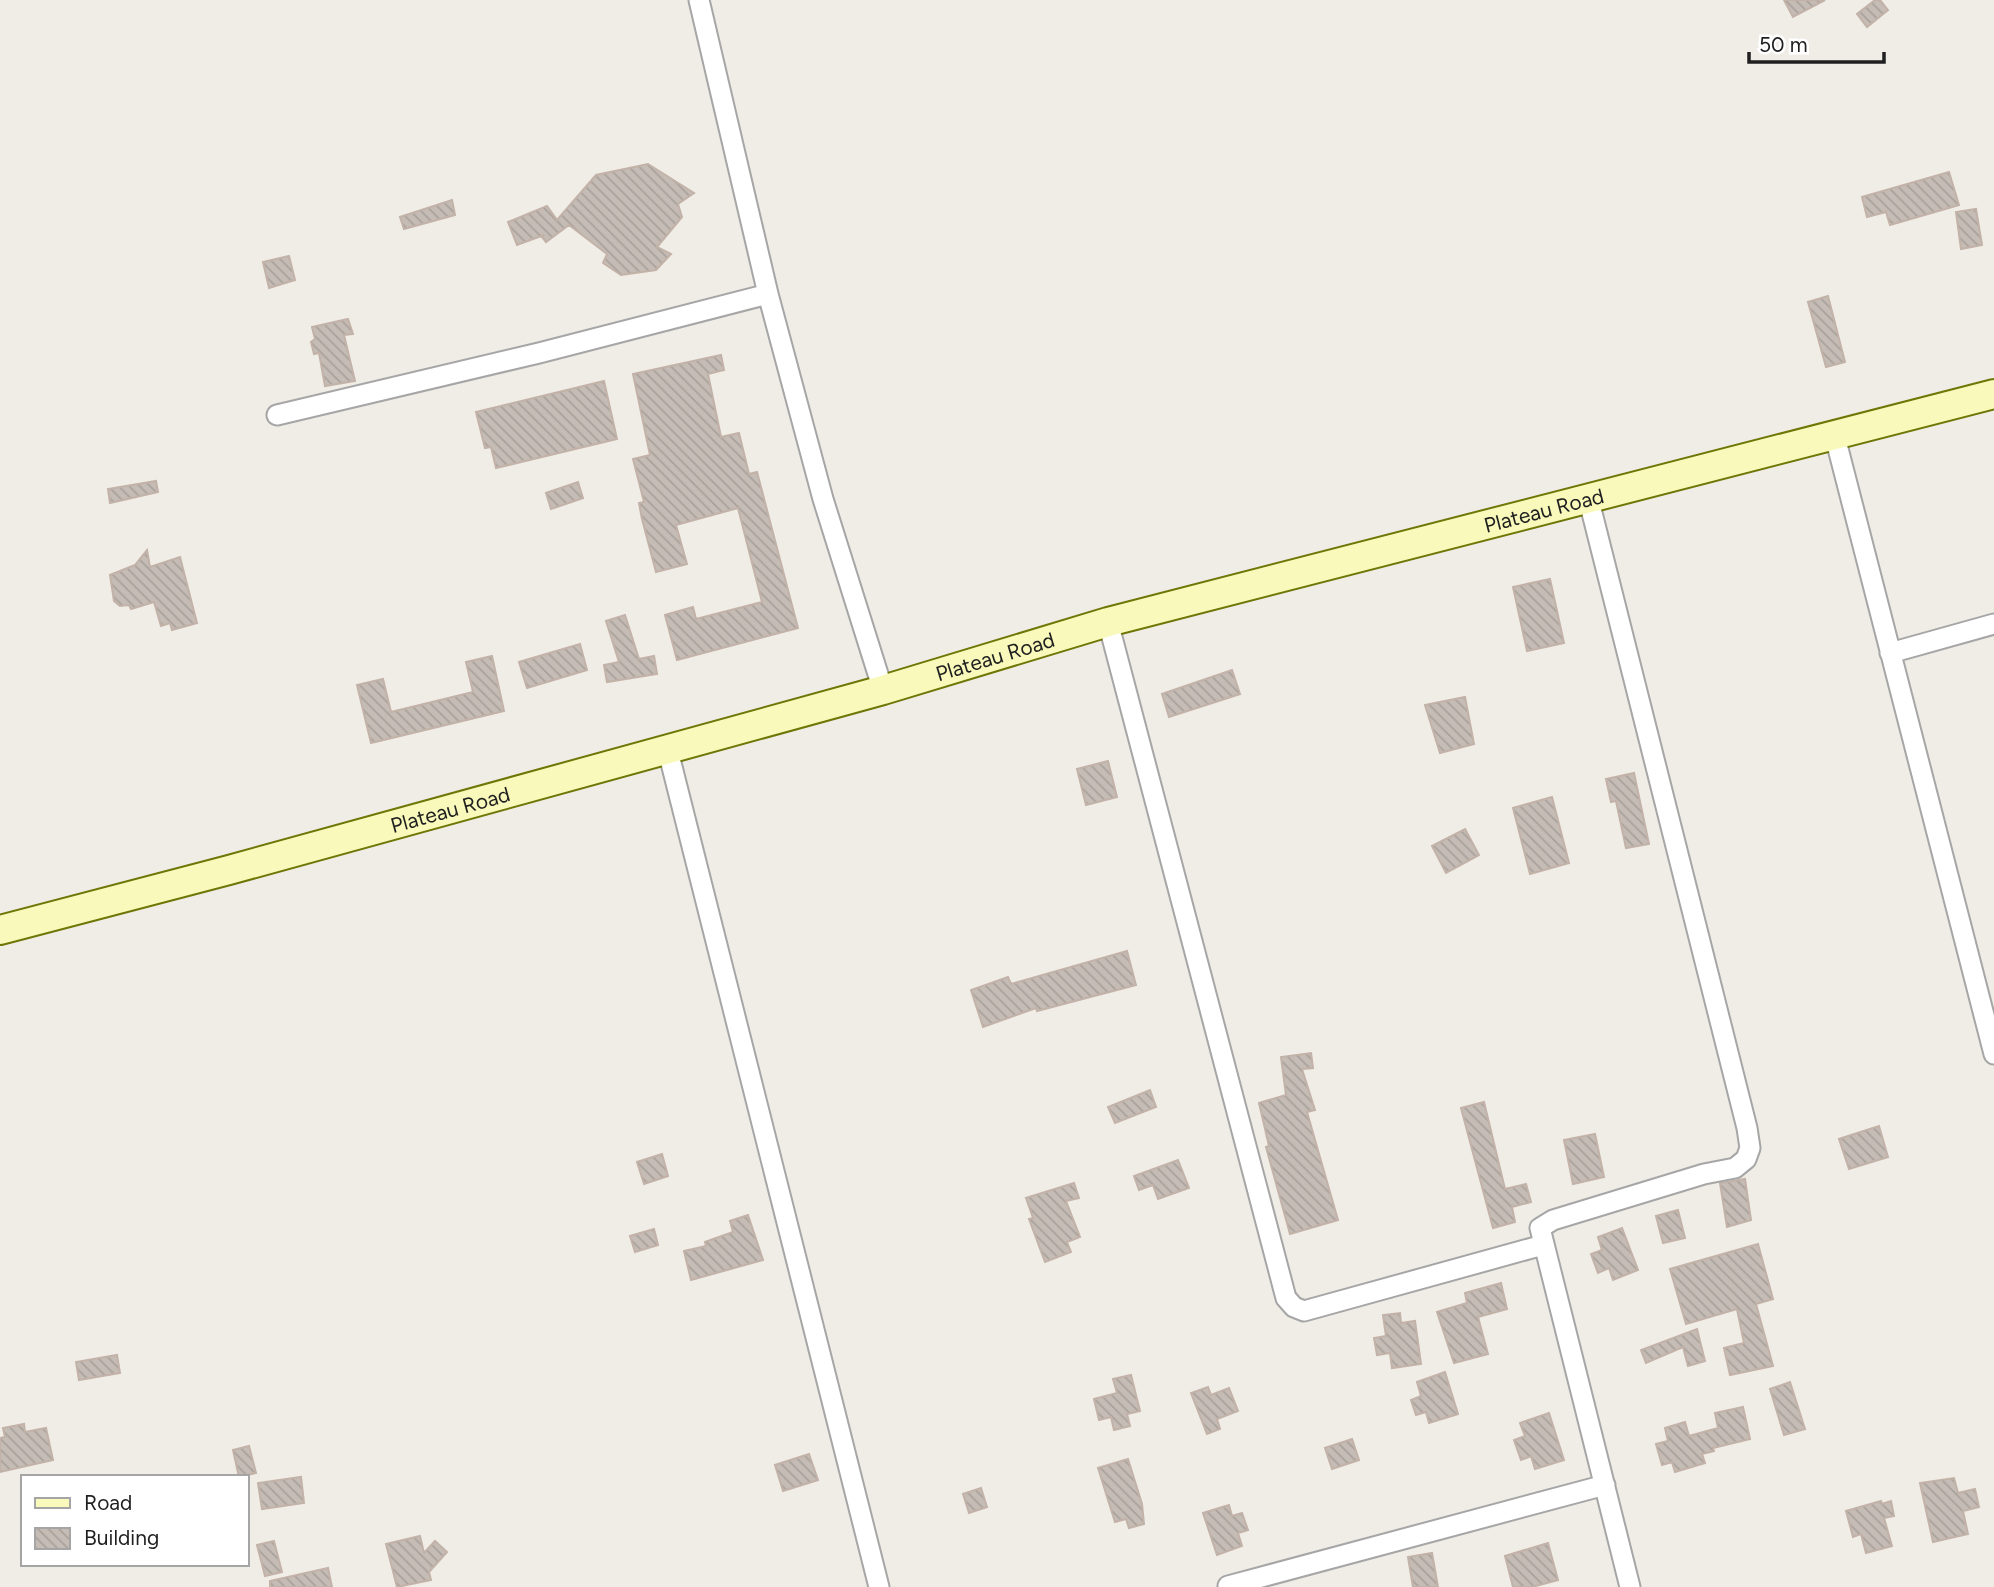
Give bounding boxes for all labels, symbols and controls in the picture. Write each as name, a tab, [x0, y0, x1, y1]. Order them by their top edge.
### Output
scale bar	[1749, 21, 1884, 65]
text: 50 m	[1759, 32, 1808, 57]
street label: Plateau Road	[1481, 482, 1606, 537]
street label: Plateau Road	[933, 626, 1057, 686]
street label: Plateau Road	[387, 781, 513, 838]
legend	[21, 1475, 248, 1566]
text: Road	[84, 1490, 132, 1515]
text: Building	[84, 1525, 159, 1550]

